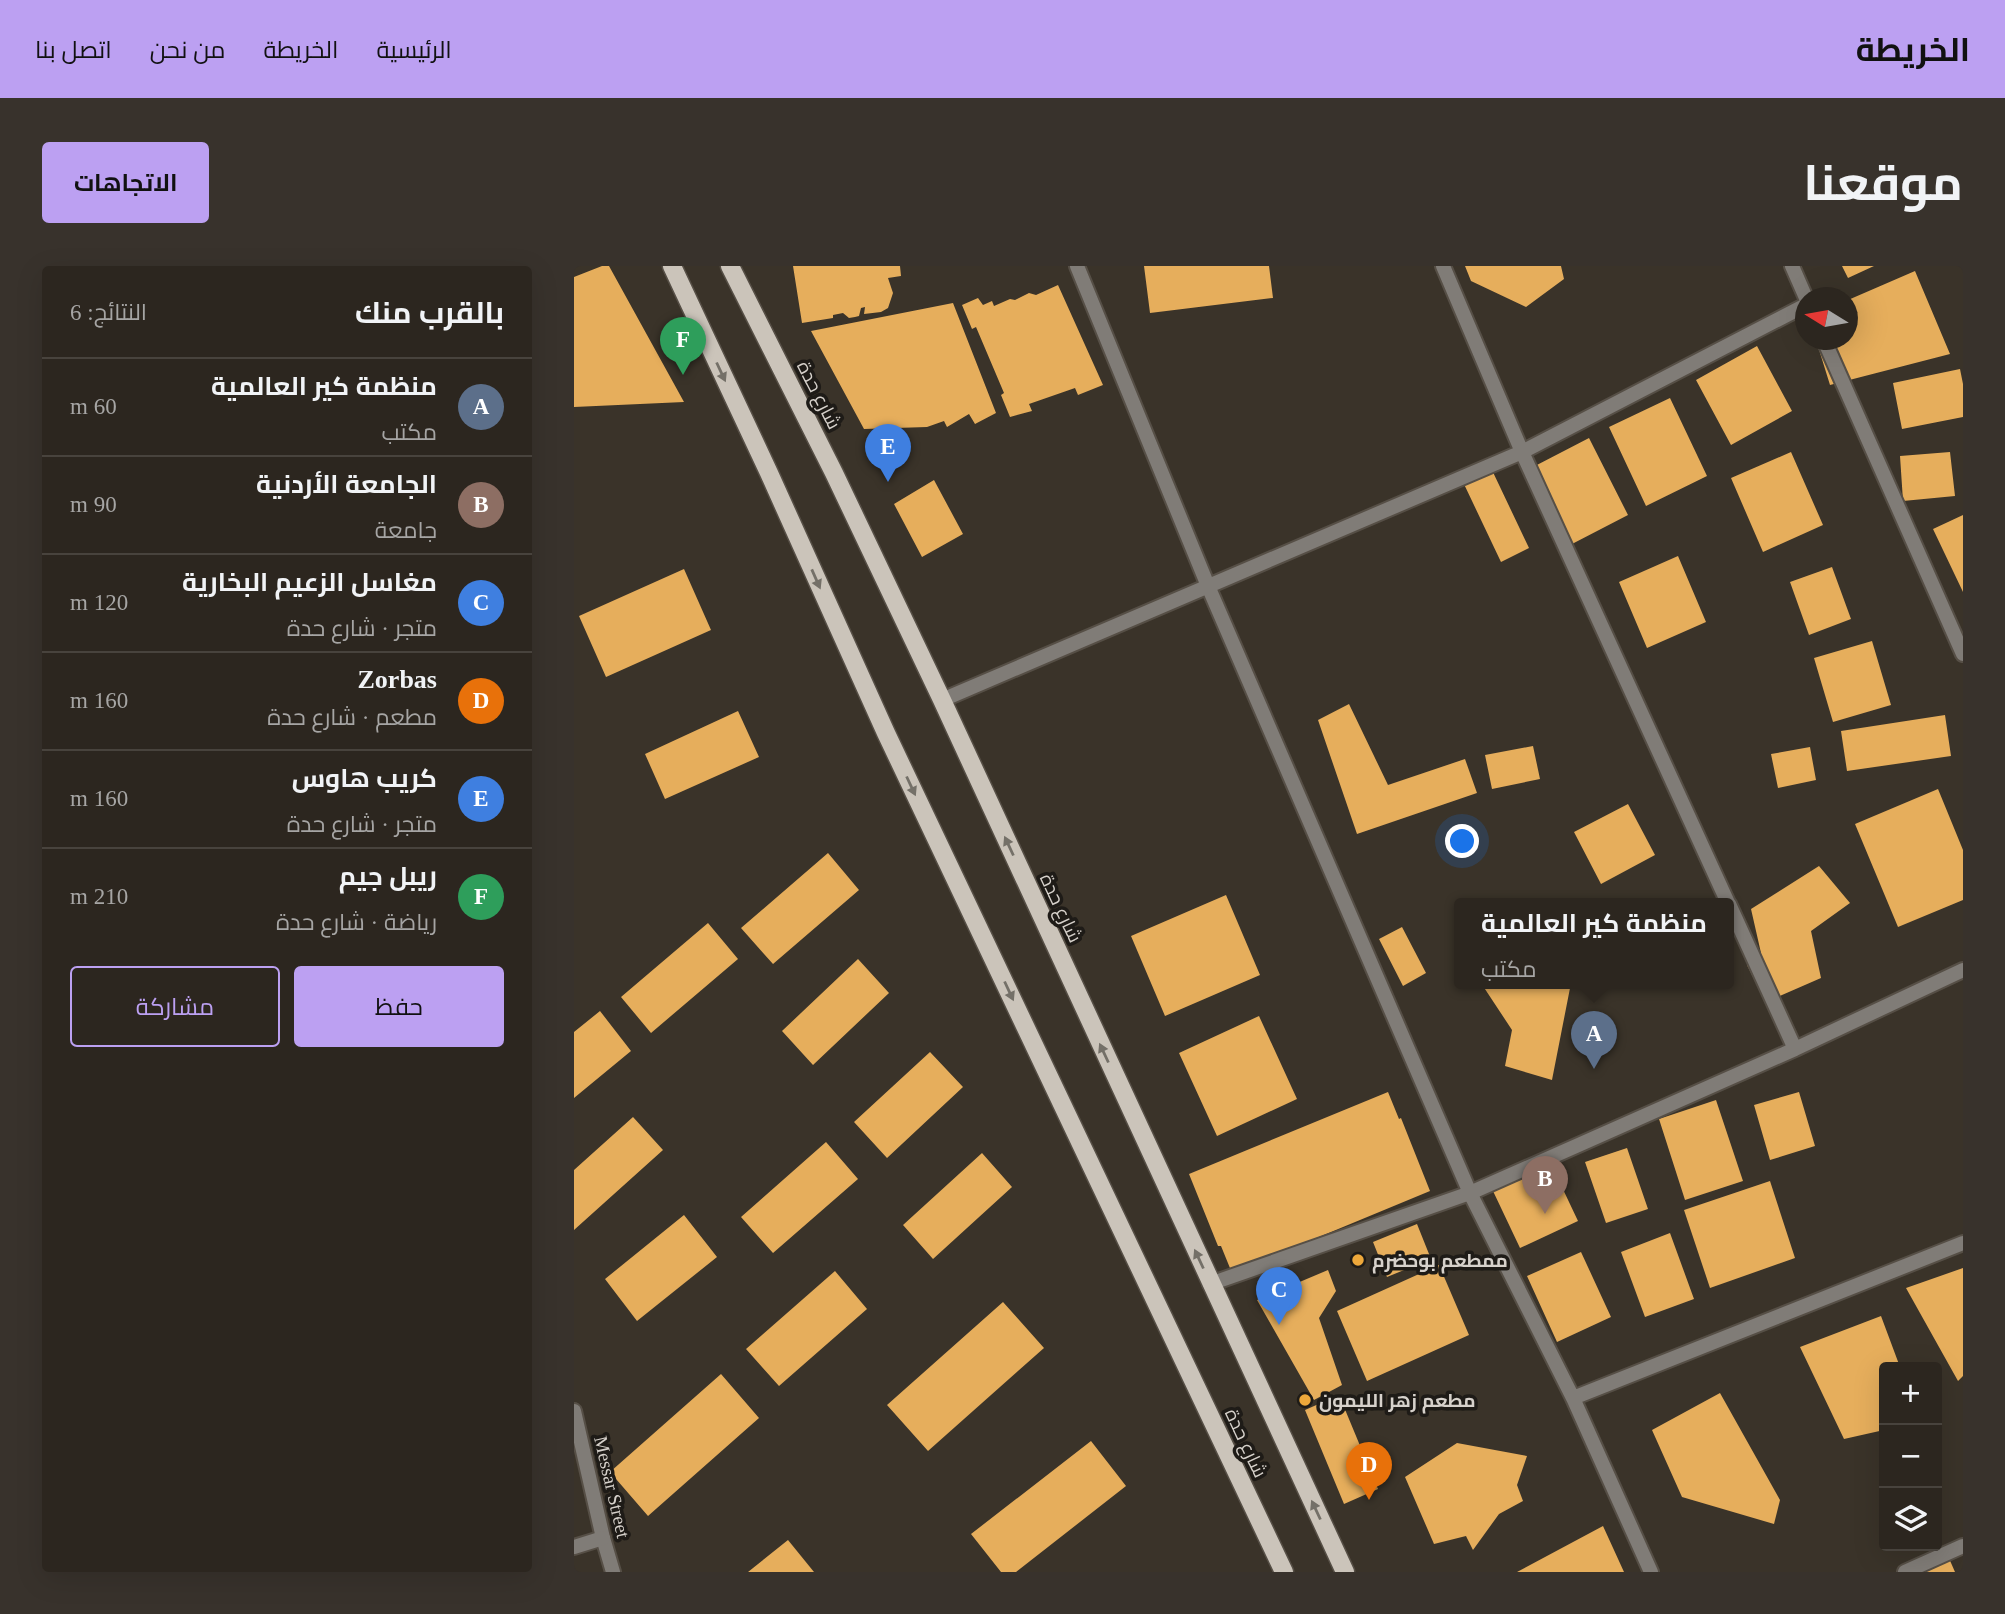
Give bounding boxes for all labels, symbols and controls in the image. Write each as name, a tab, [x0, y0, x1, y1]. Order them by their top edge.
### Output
text: الخريطة	[1856, 32, 1970, 68]
text: اتصل بنا	[35, 37, 112, 63]
text: من نحن	[150, 37, 226, 63]
text: الخريطة	[264, 37, 338, 63]
text: الرئيسية	[376, 37, 452, 63]
button: الاتجاهات	[42, 142, 209, 223]
text: موقعنا	[1803, 156, 1963, 211]
north arrow	[1795, 287, 1858, 350]
text: بالقرب منك	[355, 296, 504, 329]
text: النتائج: 6	[70, 300, 147, 325]
pin: F	[660, 317, 706, 375]
street label: شارع حدة	[790, 358, 845, 434]
one-way arrow	[716, 362, 727, 382]
text: منظمة كير العالمية	[211, 372, 437, 401]
text: 60 m	[70, 394, 117, 419]
text: A	[473, 394, 489, 419]
text: مكتب	[382, 420, 437, 445]
pin: E	[865, 424, 911, 482]
text: الجامعة الأردنية	[256, 470, 437, 499]
text: 90 m	[70, 492, 117, 517]
text: B	[473, 492, 489, 517]
text: جامعة	[375, 518, 437, 543]
text: مغاسل الزعيم البخارية	[182, 568, 437, 597]
one-way arrow	[811, 569, 822, 589]
text: 120 m	[70, 590, 128, 615]
text: C	[473, 590, 489, 615]
text: متجر · شارع حدة	[287, 616, 437, 641]
text: Zorbas	[358, 665, 437, 694]
text: 160 m	[70, 688, 128, 713]
text: D	[473, 688, 489, 713]
text: مطعم · شارع حدة	[267, 705, 437, 730]
text: كريب هاوس	[292, 764, 437, 793]
one-way arrow	[906, 776, 917, 796]
text: 160 m	[70, 786, 128, 811]
text: E	[473, 786, 489, 811]
text: متجر · شارع حدة	[287, 812, 437, 837]
your location	[1445, 824, 1479, 858]
one-way arrow	[1003, 836, 1015, 856]
text: ريبل جيم	[339, 862, 437, 891]
street label: شارع حدة	[1033, 870, 1086, 947]
text: 210 m	[70, 884, 128, 909]
text: F	[474, 884, 488, 909]
popup	[1454, 898, 1734, 989]
text: منظمة كير العالمية	[1481, 909, 1707, 938]
text: رياضة · شارع حدة	[276, 910, 437, 935]
text: مكتب	[1481, 957, 1536, 982]
button: مشاركة	[70, 966, 280, 1047]
button: حفظ	[294, 966, 504, 1047]
one-way arrow	[1003, 981, 1015, 1001]
pin: A	[1571, 1011, 1617, 1069]
one-way arrow	[1098, 1043, 1110, 1063]
pin: B	[1522, 1156, 1568, 1214]
one-way arrow	[1193, 1249, 1204, 1270]
place label: ممطعم بوحضرم	[1372, 1250, 1508, 1274]
marker: ممطعم بوحضرم	[1350, 1252, 1366, 1268]
pin: C	[1256, 1267, 1302, 1325]
map controls	[1879, 1362, 1942, 1551]
button: +	[1879, 1362, 1942, 1425]
place label: مطعم زهر الليمون	[1319, 1390, 1475, 1414]
marker: مطعم زهر الليمون	[1297, 1392, 1313, 1408]
street label: شارع حدة	[1218, 1405, 1271, 1482]
button: −	[1879, 1425, 1942, 1488]
street label: Messar Street	[590, 1434, 634, 1541]
pin: D	[1346, 1442, 1392, 1500]
button: layers	[1879, 1488, 1942, 1551]
one-way arrow	[1310, 1500, 1322, 1520]

